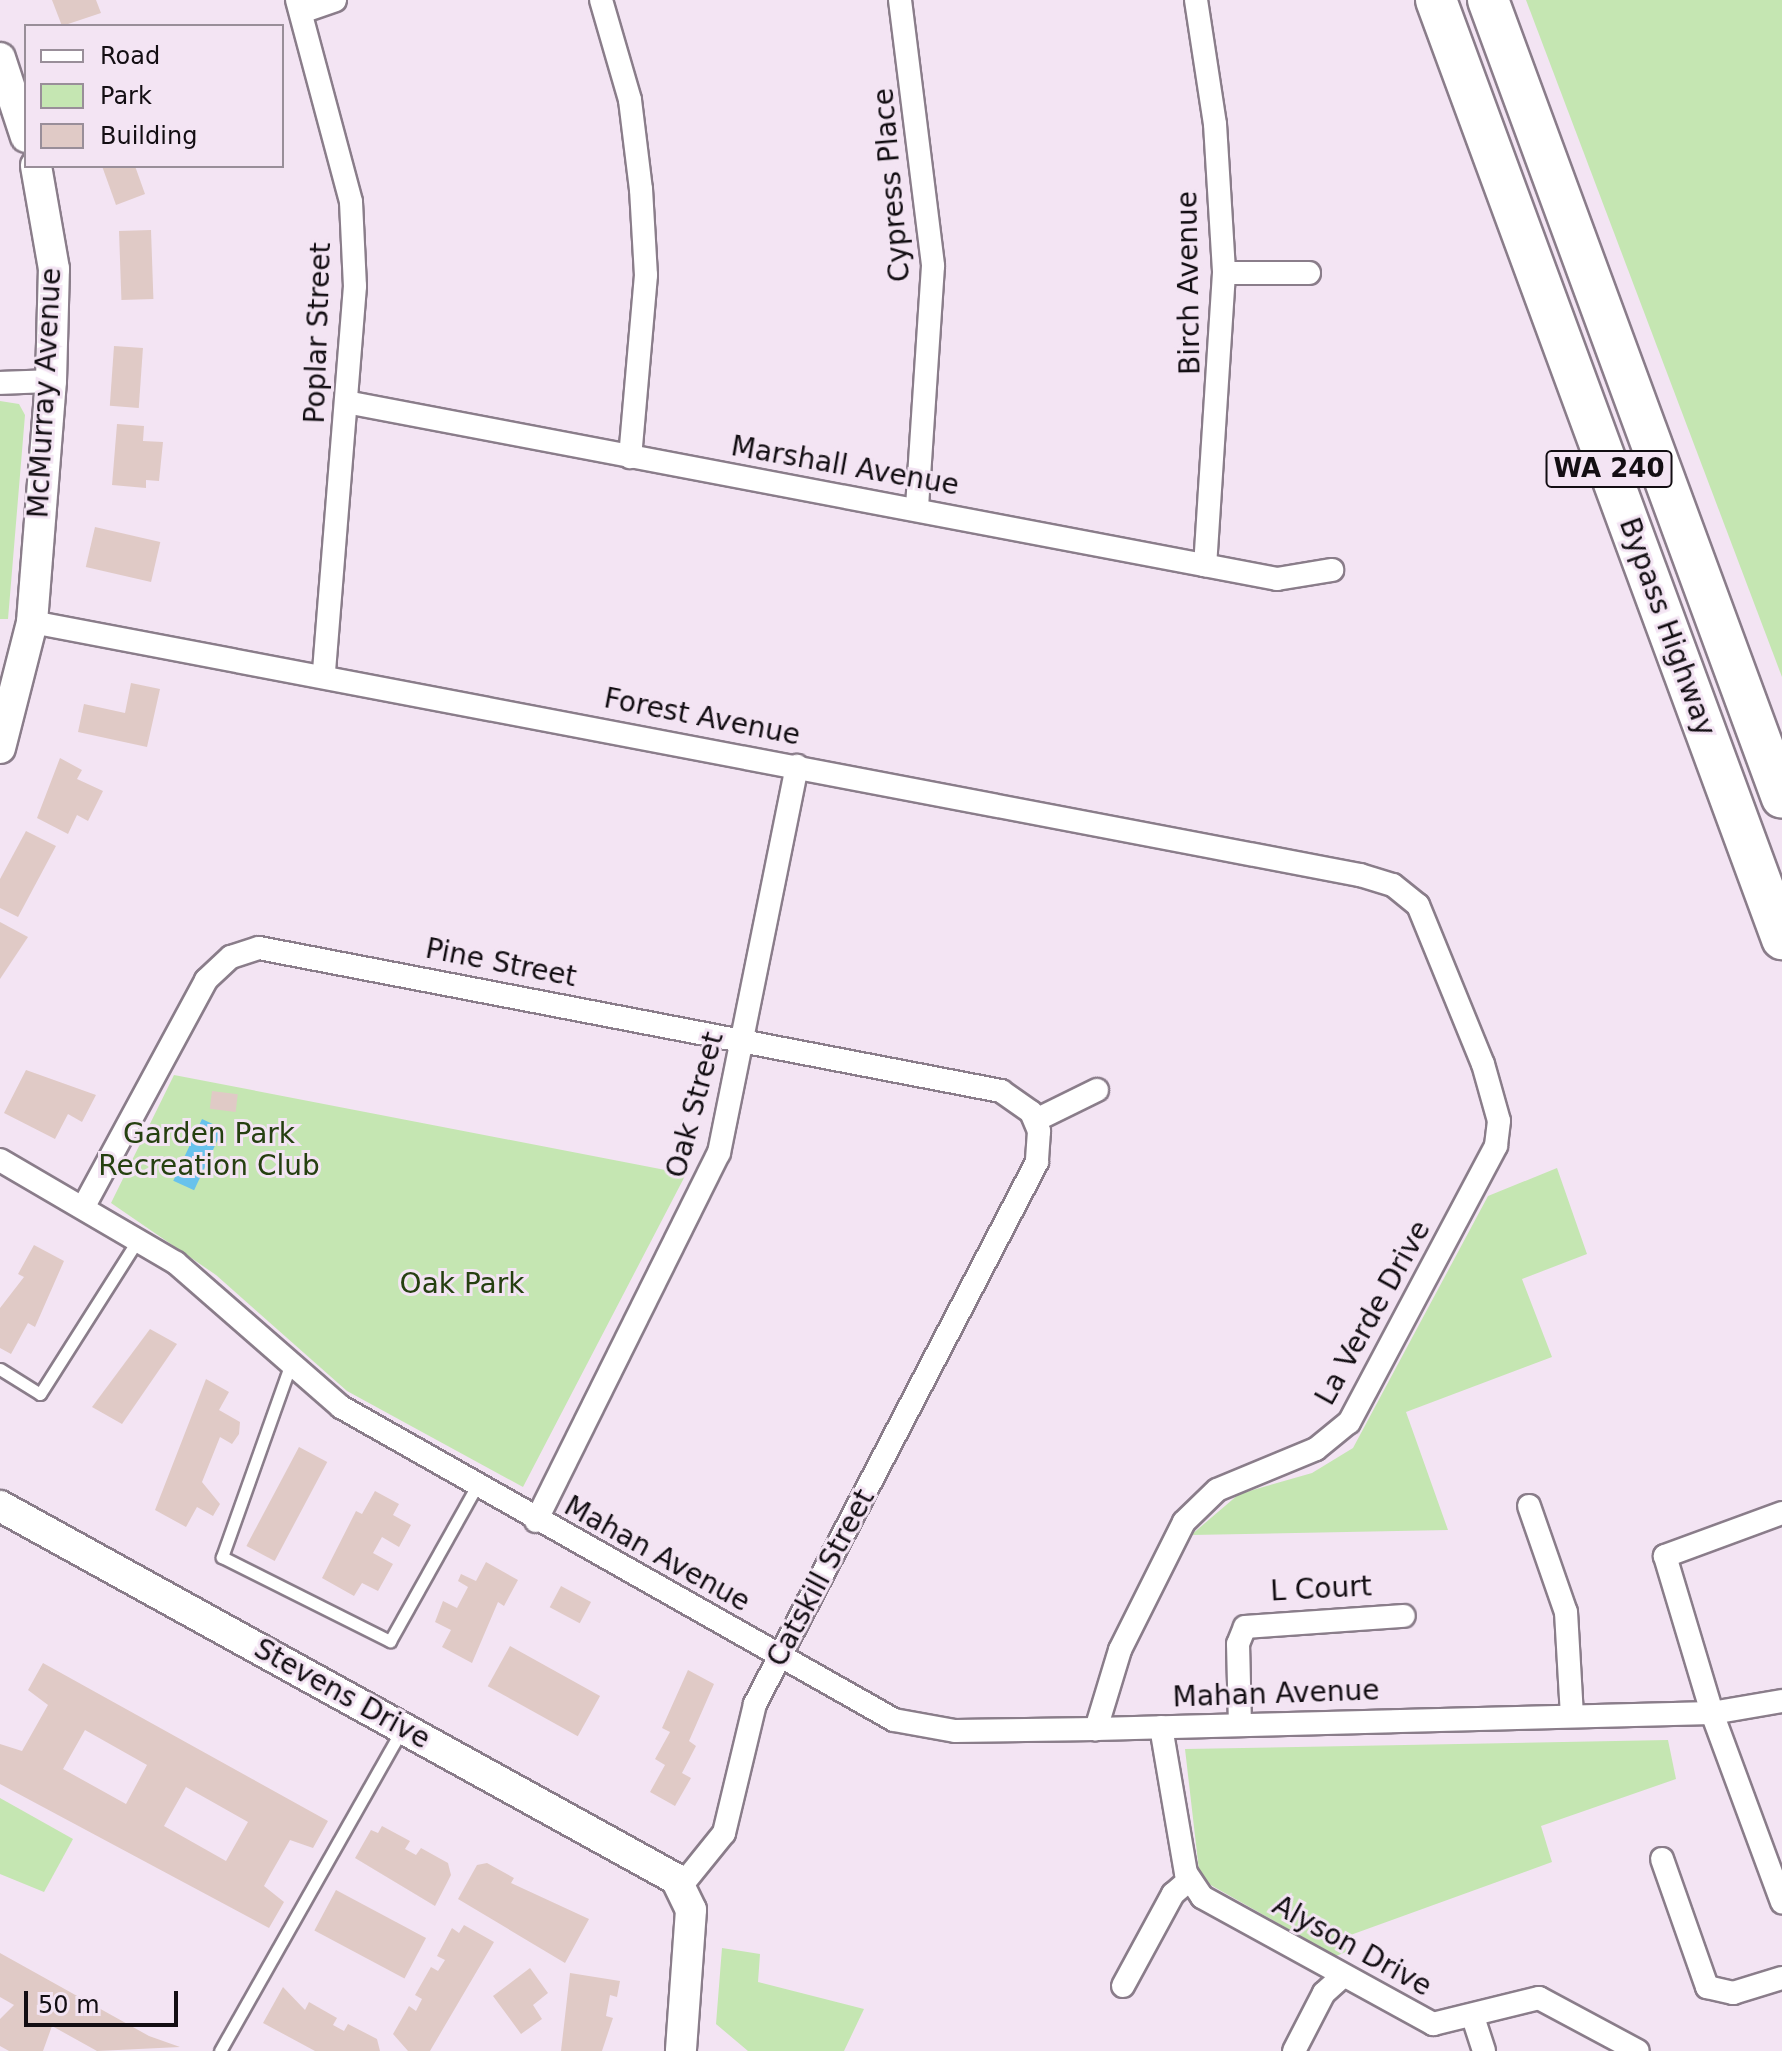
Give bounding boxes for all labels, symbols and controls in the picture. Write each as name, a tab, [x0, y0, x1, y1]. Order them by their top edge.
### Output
legend	[24, 24, 284, 168]
text: Road	[100, 42, 160, 70]
text: Park	[100, 82, 152, 110]
street label: Cypress Place	[867, 87, 917, 283]
text: Building	[100, 122, 197, 150]
street label: Birch Avenue	[1171, 191, 1207, 375]
street label: Poplar Street	[298, 242, 338, 424]
street label: McMurray Avenue	[22, 267, 68, 519]
street label: Marshall Avenue	[728, 429, 962, 503]
road number: WA 240	[1545, 447, 1673, 491]
street label: Bypass Highway	[1612, 513, 1722, 741]
street label: Forest Avenue	[601, 682, 803, 752]
street label: Pine Street	[423, 932, 579, 994]
street label: Oak Street	[659, 1029, 731, 1181]
park label: Garden Park Recreation Club	[98, 1117, 320, 1183]
street label: La Verde Drive	[1309, 1215, 1437, 1411]
park label: Oak Park	[400, 1267, 524, 1301]
street label: Catskill Street	[760, 1484, 882, 1672]
street label: Mahan Avenue	[558, 1489, 756, 1619]
street label: L Court	[1269, 1570, 1373, 1608]
street label: Stevens Drive	[248, 1632, 436, 1756]
street label: Mahan Avenue	[1172, 1674, 1380, 1714]
street label: Alyson Drive	[1267, 1889, 1437, 2003]
scale bar	[28, 1975, 182, 2025]
text: 50 m	[38, 1991, 100, 2019]

